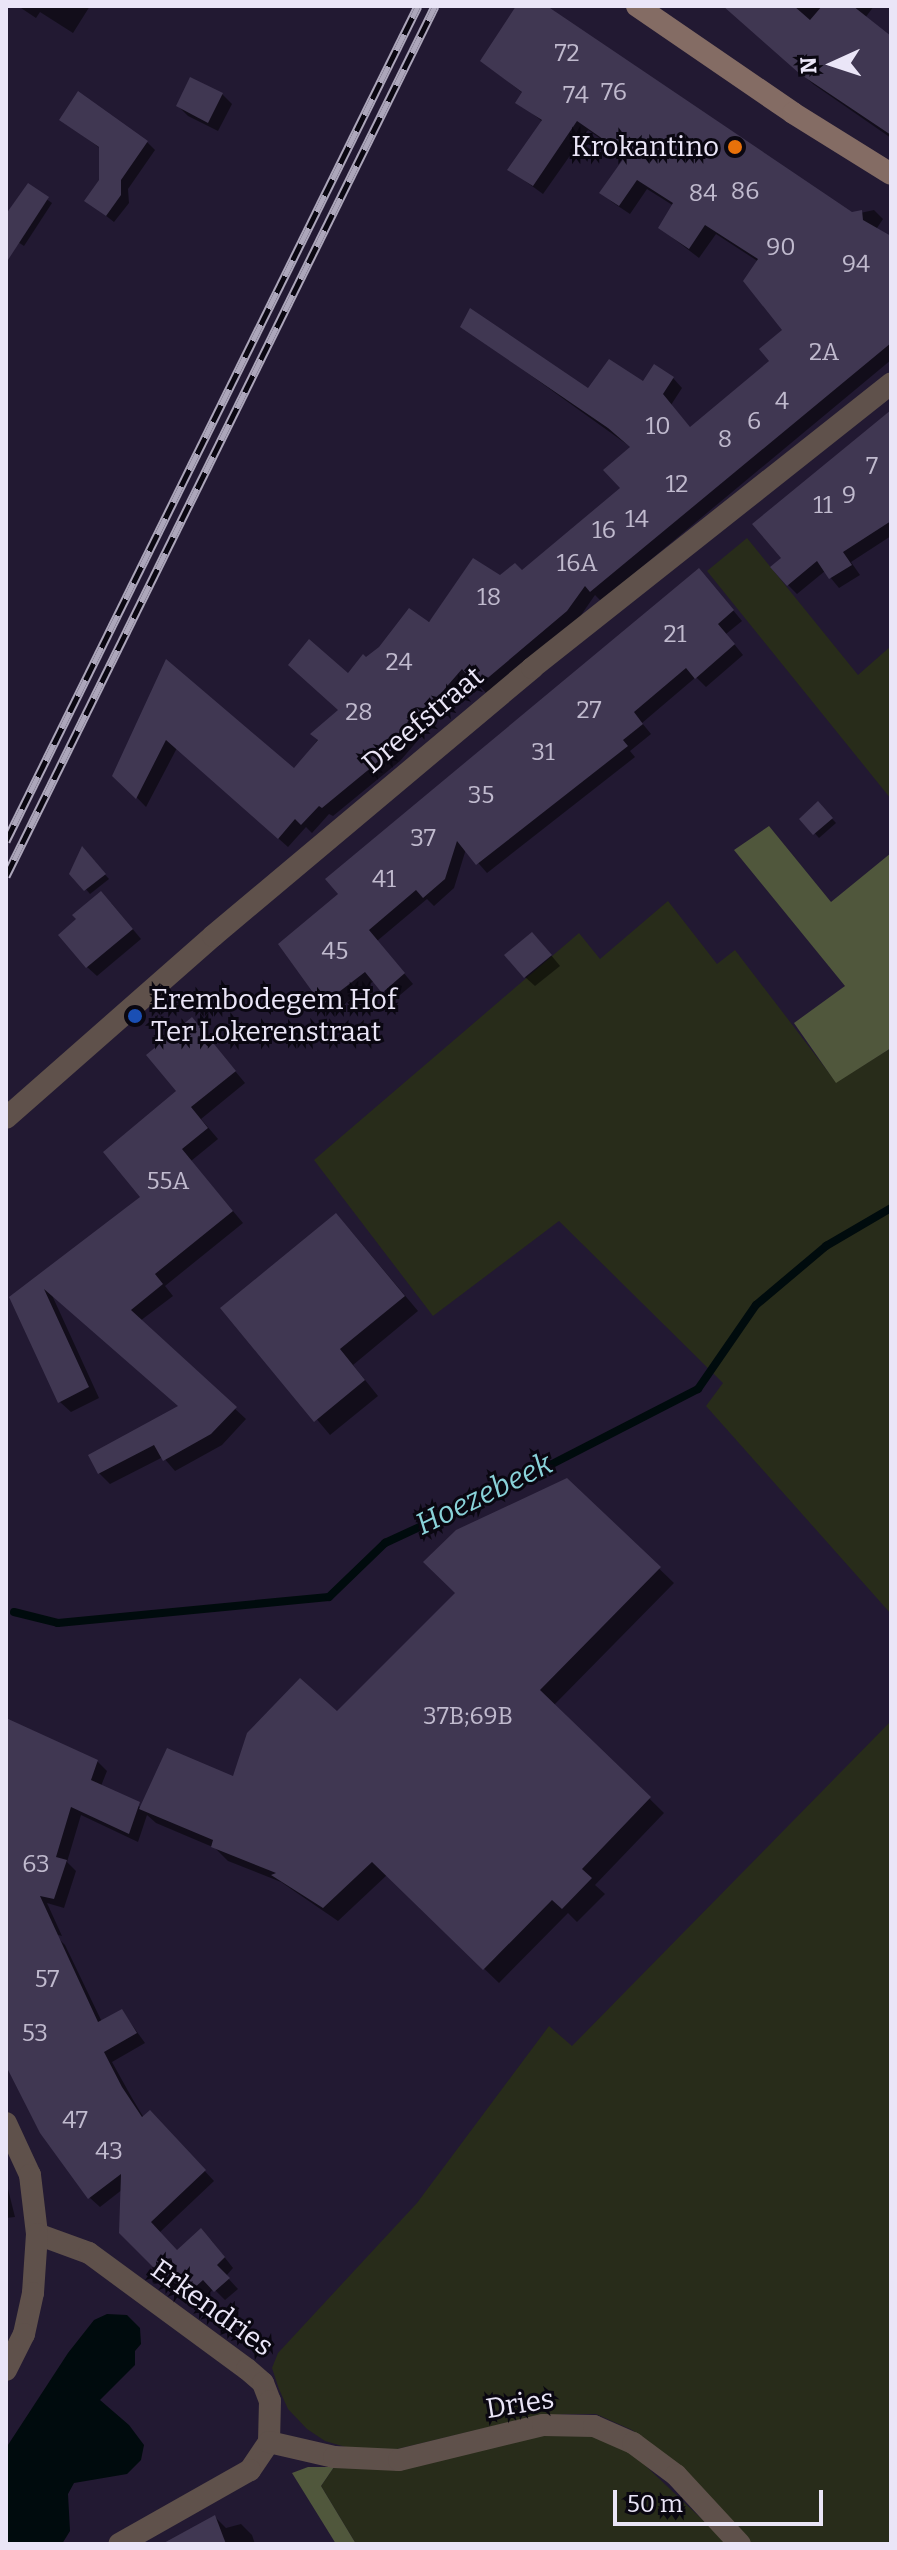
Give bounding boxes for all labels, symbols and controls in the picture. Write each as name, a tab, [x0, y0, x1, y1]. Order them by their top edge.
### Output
north arrow	[793, 24, 873, 104]
house number: 72	[555, 40, 579, 68]
text: N	[795, 56, 822, 74]
house number: 76	[601, 79, 627, 107]
house number: 74	[563, 82, 589, 110]
place label: Krokantino	[571, 130, 719, 164]
marker: Krokantino	[726, 138, 744, 156]
house number: 86	[731, 178, 759, 206]
house number: 84	[689, 180, 717, 208]
house number: 90	[766, 234, 796, 262]
house number: 94	[842, 251, 870, 279]
house number: 2A	[809, 339, 839, 367]
house number: 4	[775, 388, 789, 416]
house number: 6	[747, 408, 761, 436]
house number: 10	[645, 413, 671, 441]
house number: 8	[718, 426, 732, 454]
house number: 7	[866, 453, 878, 481]
house number: 12	[666, 471, 688, 499]
house number: 9	[842, 482, 856, 510]
house number: 11	[813, 492, 833, 520]
house number: 14	[625, 506, 649, 534]
house number: 16	[592, 517, 616, 545]
house number: 16A	[557, 550, 597, 578]
house number: 18	[477, 584, 501, 612]
house number: 21	[664, 621, 686, 649]
house number: 24	[385, 649, 413, 677]
street label: Dreefstraat	[356, 660, 490, 780]
house number: 27	[577, 697, 601, 725]
house number: 28	[345, 699, 373, 727]
house number: 31	[531, 739, 555, 767]
house number: 35	[468, 782, 494, 810]
house number: 37	[410, 825, 436, 853]
house number: 41	[372, 866, 396, 894]
house number: 45	[322, 938, 348, 966]
place label: Erembodegem Hof Ter Lokerenstraat	[151, 983, 397, 1049]
marker: Erembodegem Hof Ter Lokerenstraat	[126, 1007, 144, 1025]
house number: 55A	[147, 1168, 189, 1196]
water label: Hoezebeek	[410, 1445, 558, 1543]
house number: 37B;69B	[423, 1703, 513, 1731]
house number: 63	[22, 1851, 50, 1879]
house number: 57	[35, 1966, 59, 1994]
house number: 53	[22, 2020, 48, 2048]
house number: 47	[62, 2107, 88, 2135]
house number: 43	[95, 2138, 123, 2166]
street label: Erkendries	[144, 2253, 280, 2363]
street label: Dries	[483, 2382, 557, 2426]
scale bar	[617, 2474, 827, 2524]
text: 50 m	[627, 2490, 683, 2518]

